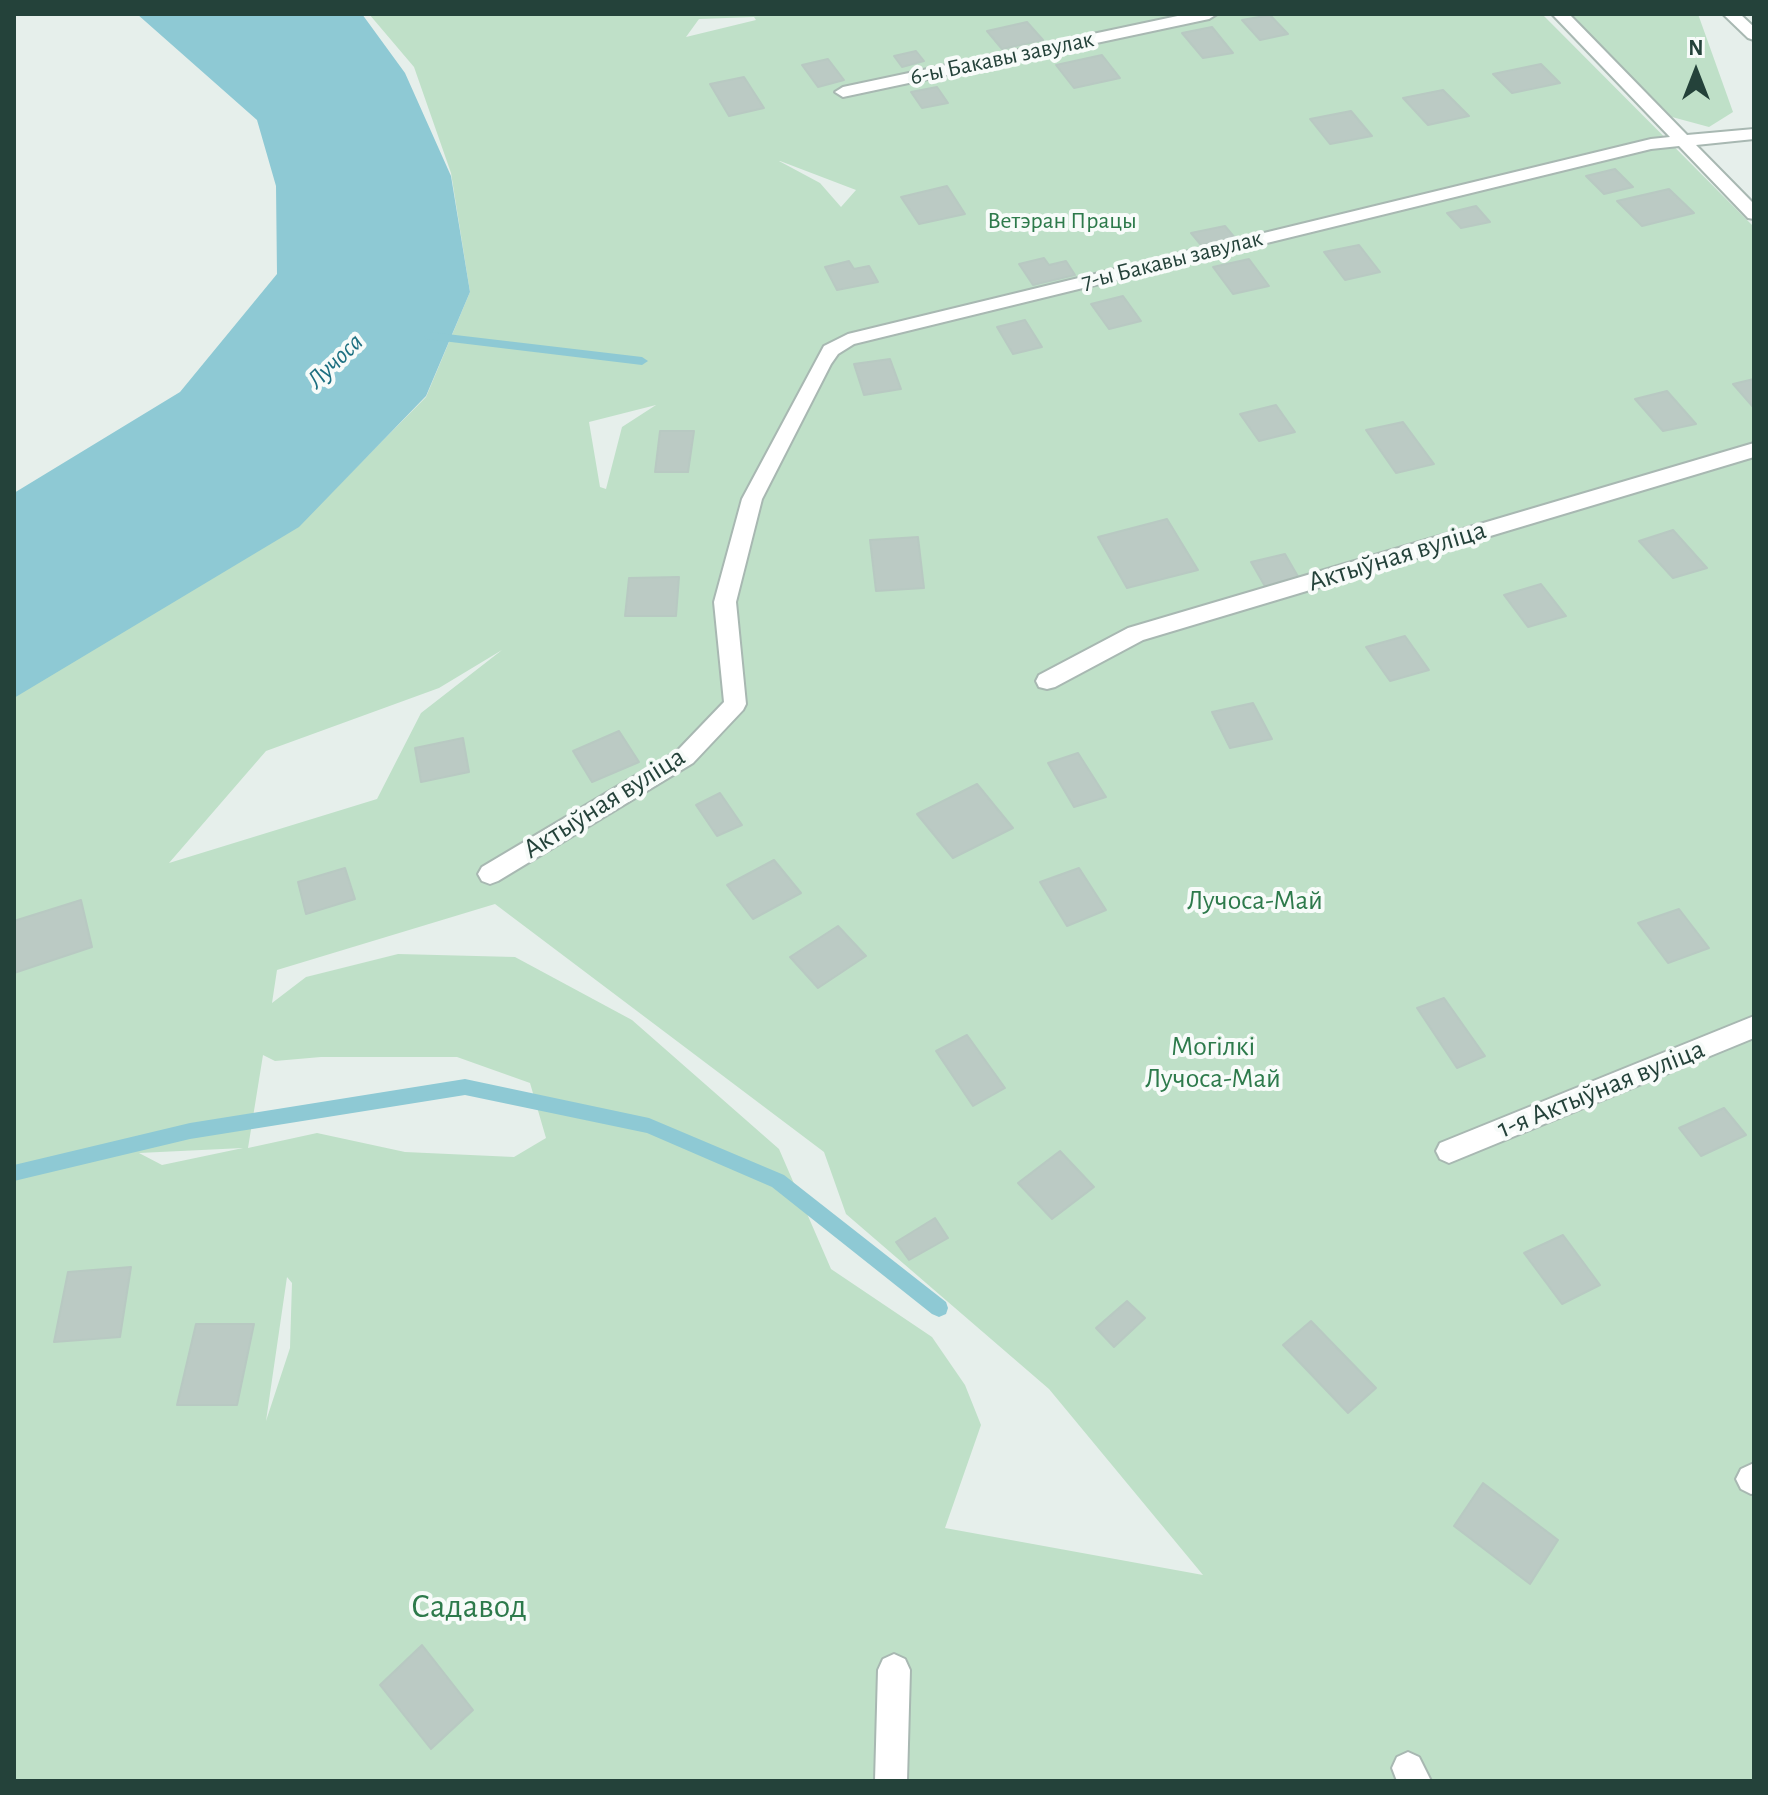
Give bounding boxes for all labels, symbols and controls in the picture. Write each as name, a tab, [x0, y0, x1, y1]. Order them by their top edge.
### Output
street label: 6-ы Бакавы завулак	[908, 24, 1096, 92]
north arrow	[1656, 32, 1736, 112]
text: N	[1688, 37, 1704, 59]
park label: Ветэран Працы	[987, 207, 1137, 235]
street label: 7-ы Бакавы завулак	[1078, 224, 1266, 296]
water label: Лучоса	[300, 327, 370, 395]
street label: Актыўная вуліца	[1304, 513, 1490, 599]
street label: Актыўная вуліца	[517, 740, 691, 866]
park label: Лучоса-Май	[1187, 884, 1323, 918]
park label: Могілкі Лучоса-Май	[1145, 1030, 1281, 1096]
street label: 1-я Актыўная вуліца	[1493, 1032, 1709, 1146]
park label: Садавод	[411, 1587, 527, 1627]

